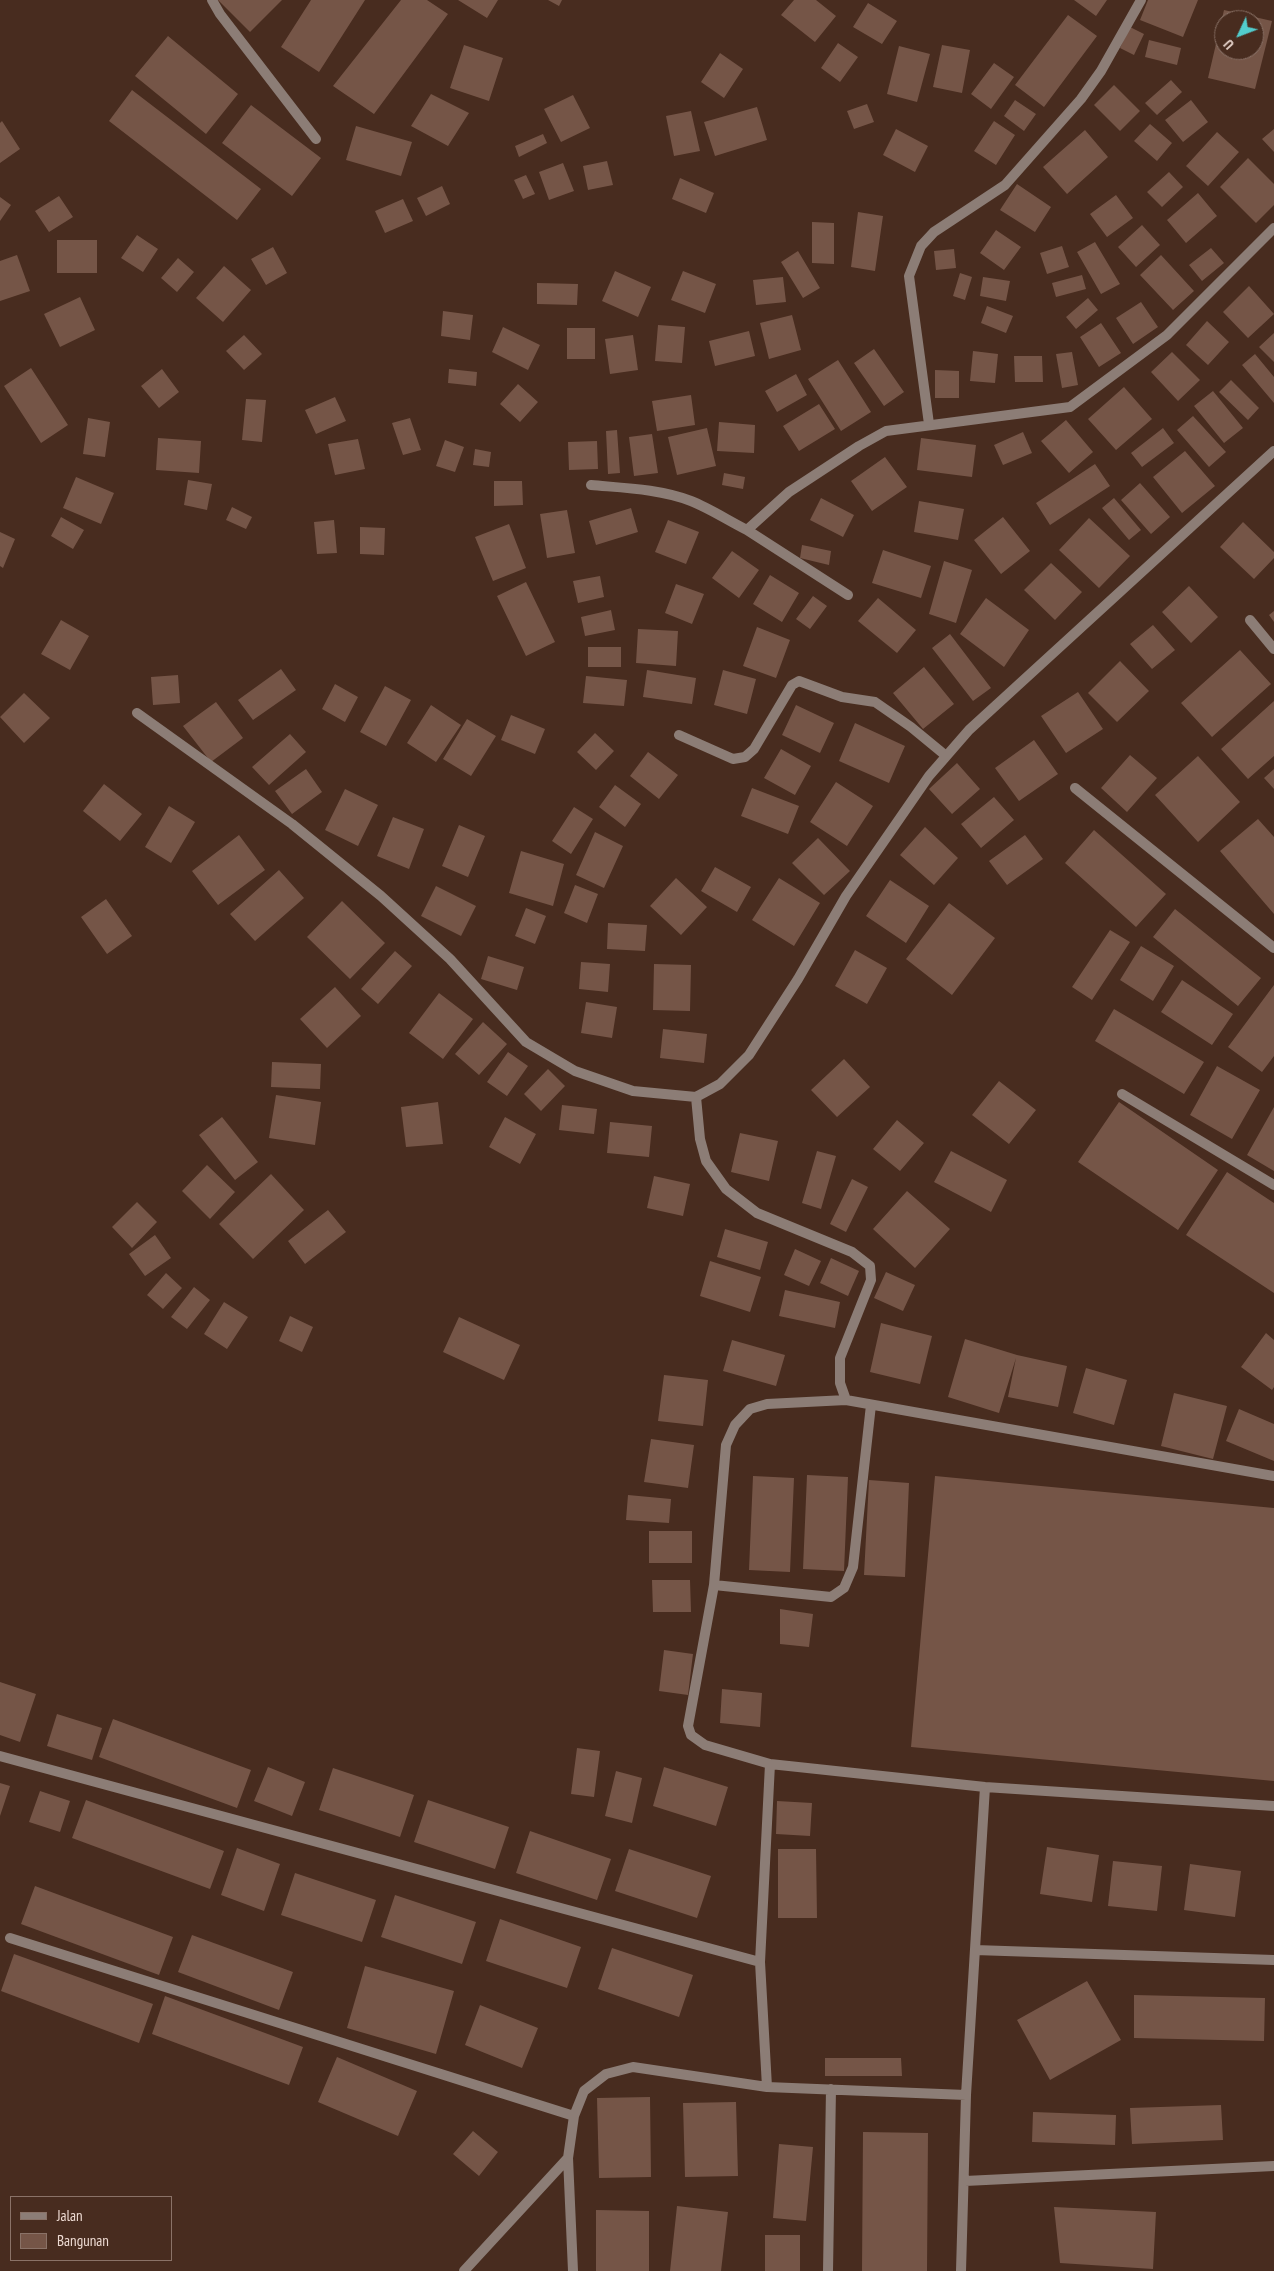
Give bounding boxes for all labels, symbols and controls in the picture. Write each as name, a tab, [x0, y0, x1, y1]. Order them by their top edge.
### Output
north arrow	[1214, 10, 1264, 60]
text: U	[1220, 36, 1238, 53]
legend	[10, 2196, 172, 2261]
text: Jalan	[57, 2206, 83, 2225]
text: Bangunan	[57, 2231, 109, 2250]

